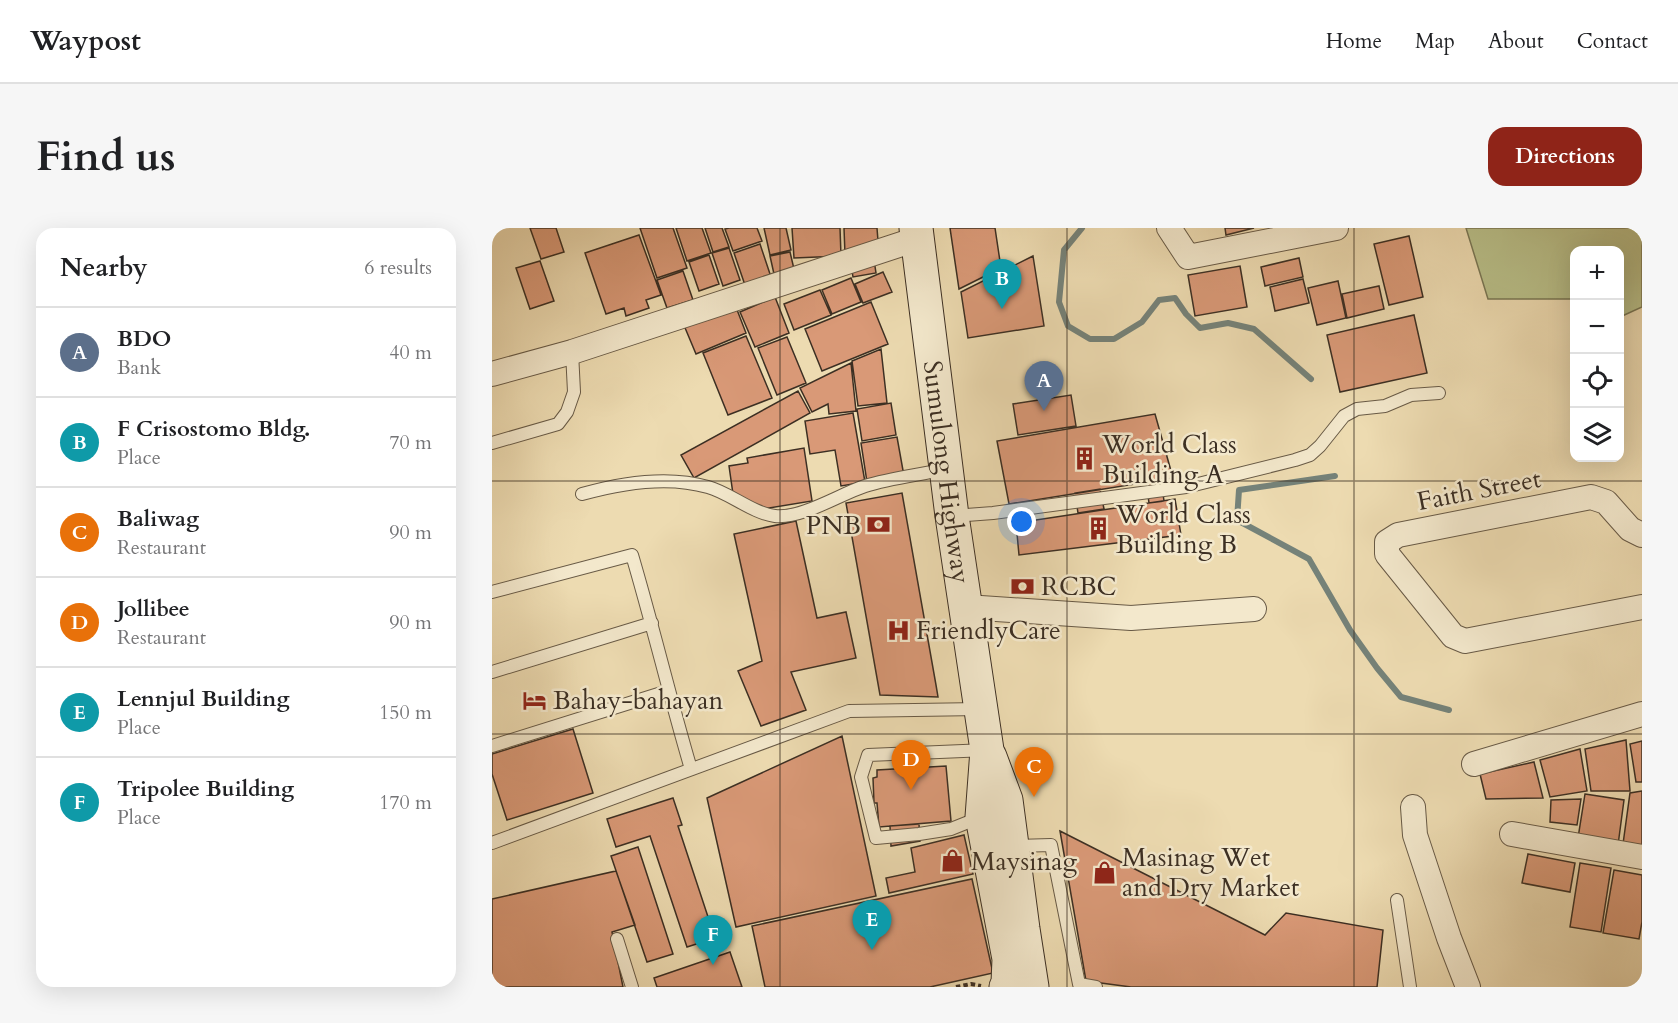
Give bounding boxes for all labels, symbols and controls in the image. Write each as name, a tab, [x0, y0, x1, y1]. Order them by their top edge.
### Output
text: Waypost	[30, 22, 141, 60]
text: Home	[1326, 27, 1382, 56]
text: Map	[1415, 27, 1455, 56]
text: About	[1488, 27, 1544, 56]
text: Contact	[1577, 27, 1648, 56]
button: Directions	[1488, 127, 1642, 186]
text: Find us	[36, 128, 176, 185]
map controls	[1570, 246, 1624, 462]
button: +	[1570, 246, 1624, 300]
text: Nearby	[60, 250, 148, 285]
text: 6 results	[364, 254, 432, 281]
pin: B	[982, 260, 1022, 309]
button: −	[1570, 300, 1624, 354]
text: BDO	[117, 324, 171, 354]
text: A	[72, 339, 87, 366]
text: 40 m	[389, 339, 432, 366]
text: Bank	[117, 354, 161, 381]
button: locate	[1570, 354, 1624, 408]
street label: Sumulong Highway	[915, 359, 979, 586]
pin: A	[1024, 362, 1064, 411]
button: layers	[1570, 408, 1624, 462]
text: F Crisostomo Bldg.	[117, 414, 310, 444]
place label: World Class Building A	[1101, 427, 1237, 492]
text: B	[72, 429, 87, 456]
text: 70 m	[389, 429, 432, 456]
text: Place	[117, 444, 161, 471]
building icon: World Class Building A	[1071, 446, 1097, 472]
street label: Faith Street	[1414, 461, 1544, 519]
place label: World Class Building B	[1115, 497, 1251, 562]
text: Baliwag	[117, 504, 199, 534]
your location	[1007, 507, 1036, 536]
place label: PNB	[806, 508, 861, 543]
bank icon: PNB	[866, 512, 892, 538]
building icon: World Class Building B	[1085, 516, 1111, 542]
text: C	[72, 519, 87, 546]
text: 90 m	[389, 519, 432, 546]
text: Restaurant	[117, 534, 206, 561]
place label: RCBC	[1041, 569, 1116, 604]
bank icon: RCBC	[1010, 573, 1036, 599]
text: Jollibee	[117, 594, 190, 624]
text: D	[71, 609, 88, 636]
text: 90 m	[389, 609, 432, 636]
place label: FriendlyCare	[916, 613, 1061, 648]
hospital icon: FriendlyCare	[885, 617, 911, 643]
text: Restaurant	[117, 624, 206, 651]
place label: Bahay-bahayan	[553, 683, 723, 718]
text: Lennjul Building	[117, 684, 290, 714]
hotel icon: Bahay-bahayan	[522, 687, 548, 713]
text: E	[73, 699, 86, 726]
text: 150 m	[379, 699, 432, 726]
text: Place	[117, 714, 161, 741]
pin: D	[892, 740, 930, 790]
pin: C	[1014, 748, 1054, 797]
text: Tripolee Building	[117, 774, 294, 804]
text: F	[74, 789, 85, 816]
text: 170 m	[379, 789, 432, 816]
text: Place	[117, 804, 161, 831]
place label: Masinag Wet and Dry Market	[1122, 840, 1299, 905]
place label: Maysinag	[971, 844, 1077, 879]
shop icon: Maysinag	[940, 848, 966, 874]
shop icon: Masinag Wet and Dry Market	[1091, 859, 1117, 885]
pin: E	[852, 900, 892, 950]
pin: F	[694, 916, 732, 965]

